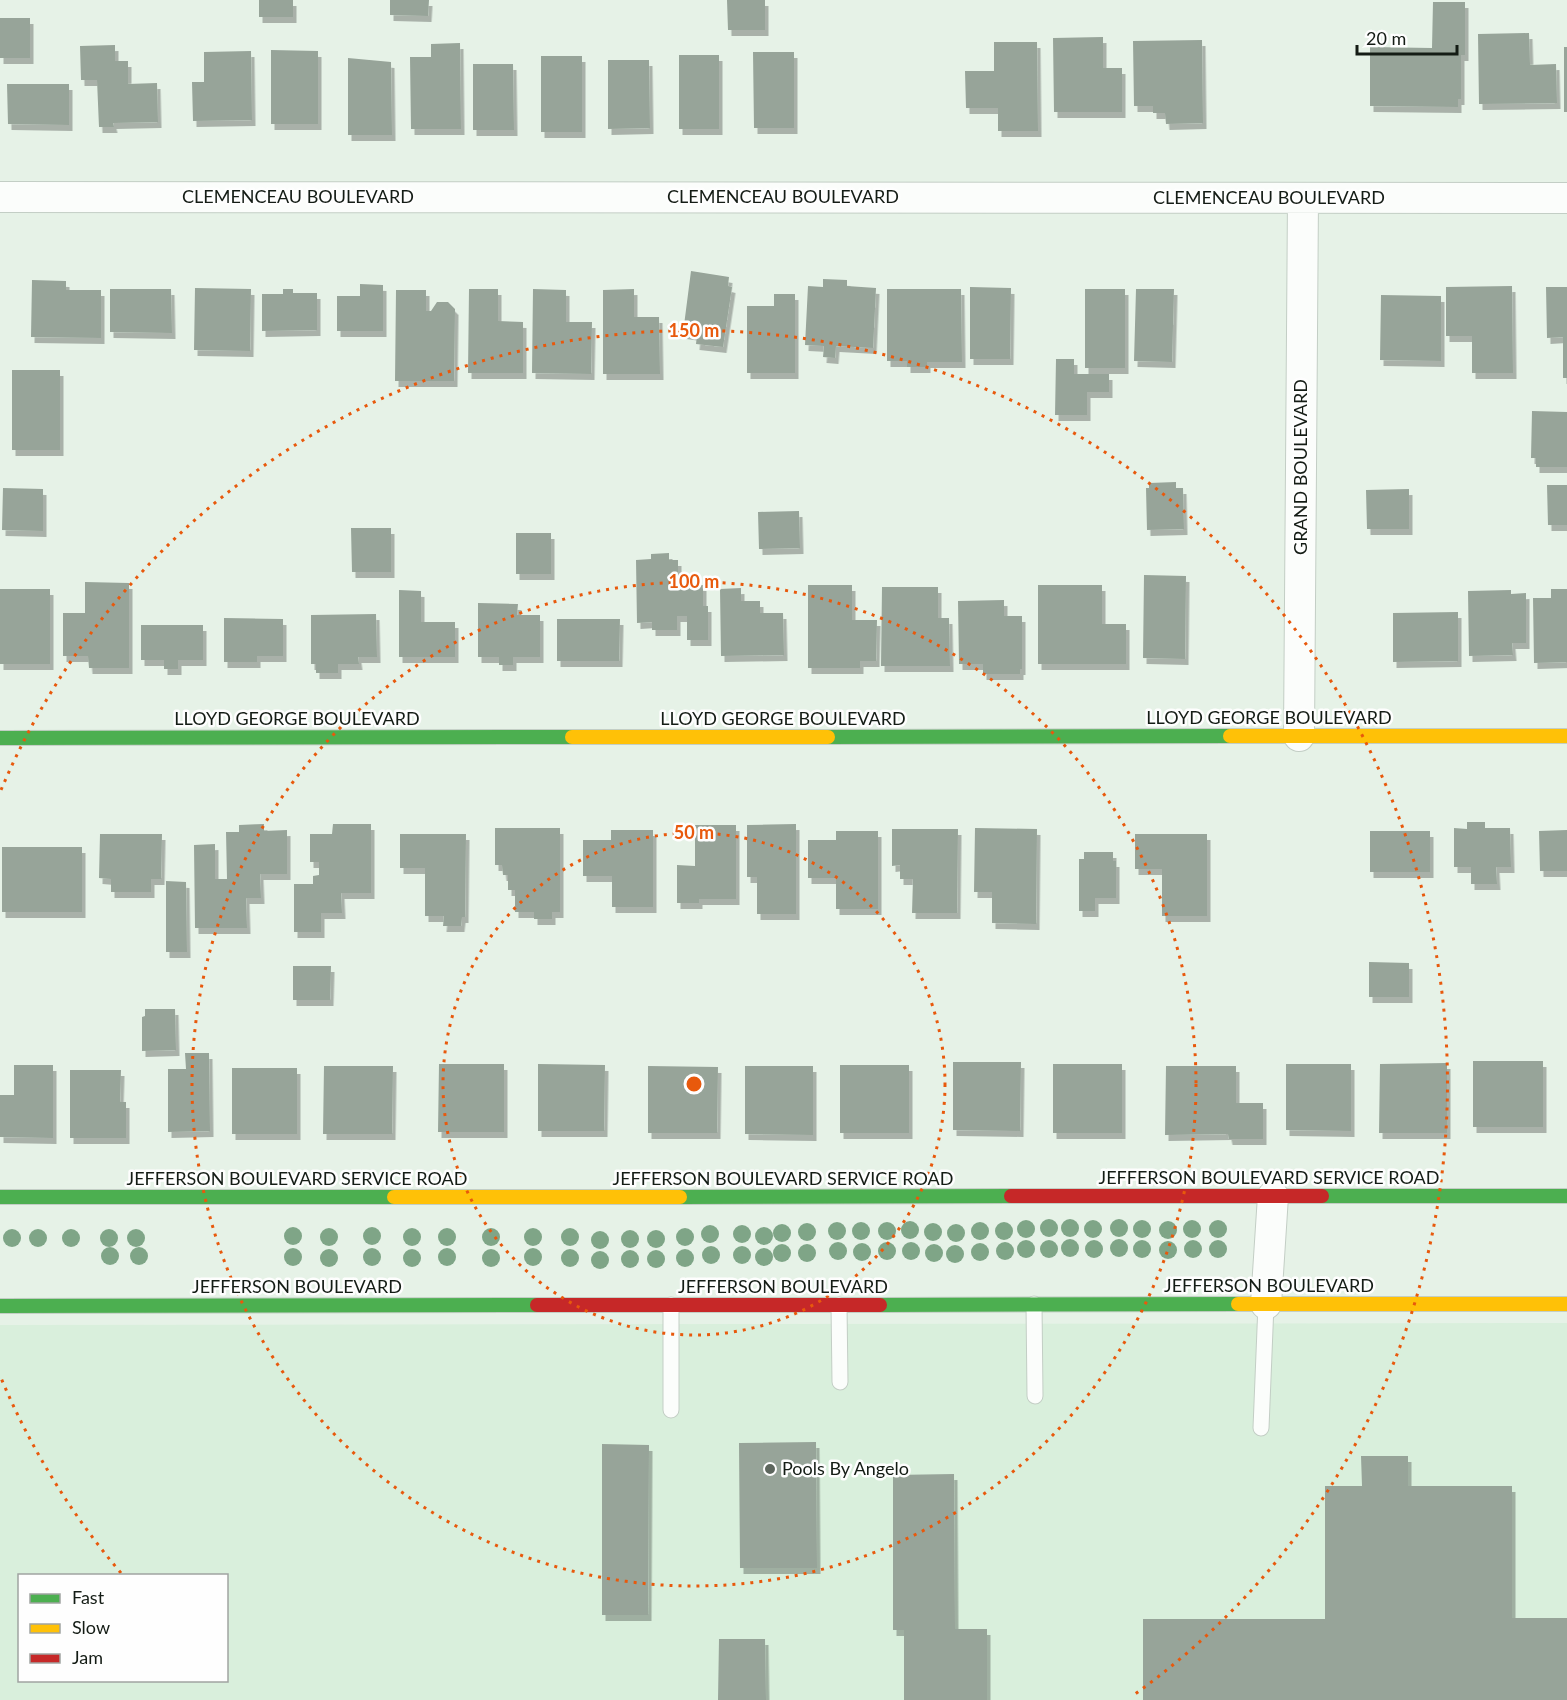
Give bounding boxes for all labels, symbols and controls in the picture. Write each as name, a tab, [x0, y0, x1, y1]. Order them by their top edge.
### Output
scale bar	[1357, 18, 1458, 56]
text: 20 m	[1366, 27, 1406, 49]
street label: CLEMENCEAU BOULEVARD	[182, 185, 414, 207]
street label: CLEMENCEAU BOULEVARD	[667, 185, 899, 207]
street label: CLEMENCEAU BOULEVARD	[1153, 186, 1385, 208]
text: 150 m	[669, 319, 719, 341]
street label: GRAND BOULEVARD	[1289, 379, 1311, 555]
text: 100 m	[669, 570, 719, 592]
street label: LLOYD GEORGE BOULEVARD	[1146, 706, 1392, 728]
street label: LLOYD GEORGE BOULEVARD	[174, 707, 420, 729]
street label: LLOYD GEORGE BOULEVARD	[660, 707, 906, 729]
text: 50 m	[674, 821, 714, 843]
centre of rings	[684, 1074, 704, 1094]
street label: JEFFERSON BOULEVARD SERVICE ROAD	[1099, 1166, 1439, 1188]
street label: JEFFERSON BOULEVARD SERVICE ROAD	[127, 1167, 467, 1189]
street label: JEFFERSON BOULEVARD SERVICE ROAD	[613, 1167, 953, 1189]
street label: JEFFERSON BOULEVARD	[1164, 1274, 1374, 1296]
street label: JEFFERSON BOULEVARD	[192, 1275, 402, 1297]
street label: JEFFERSON BOULEVARD	[678, 1275, 888, 1297]
place label: Pools By Angelo	[782, 1457, 909, 1479]
marker: Pools By Angelo	[763, 1462, 777, 1476]
legend	[18, 1574, 228, 1682]
text: Fast	[72, 1586, 105, 1608]
text: Slow	[72, 1616, 110, 1638]
text: Jam	[72, 1646, 103, 1668]

